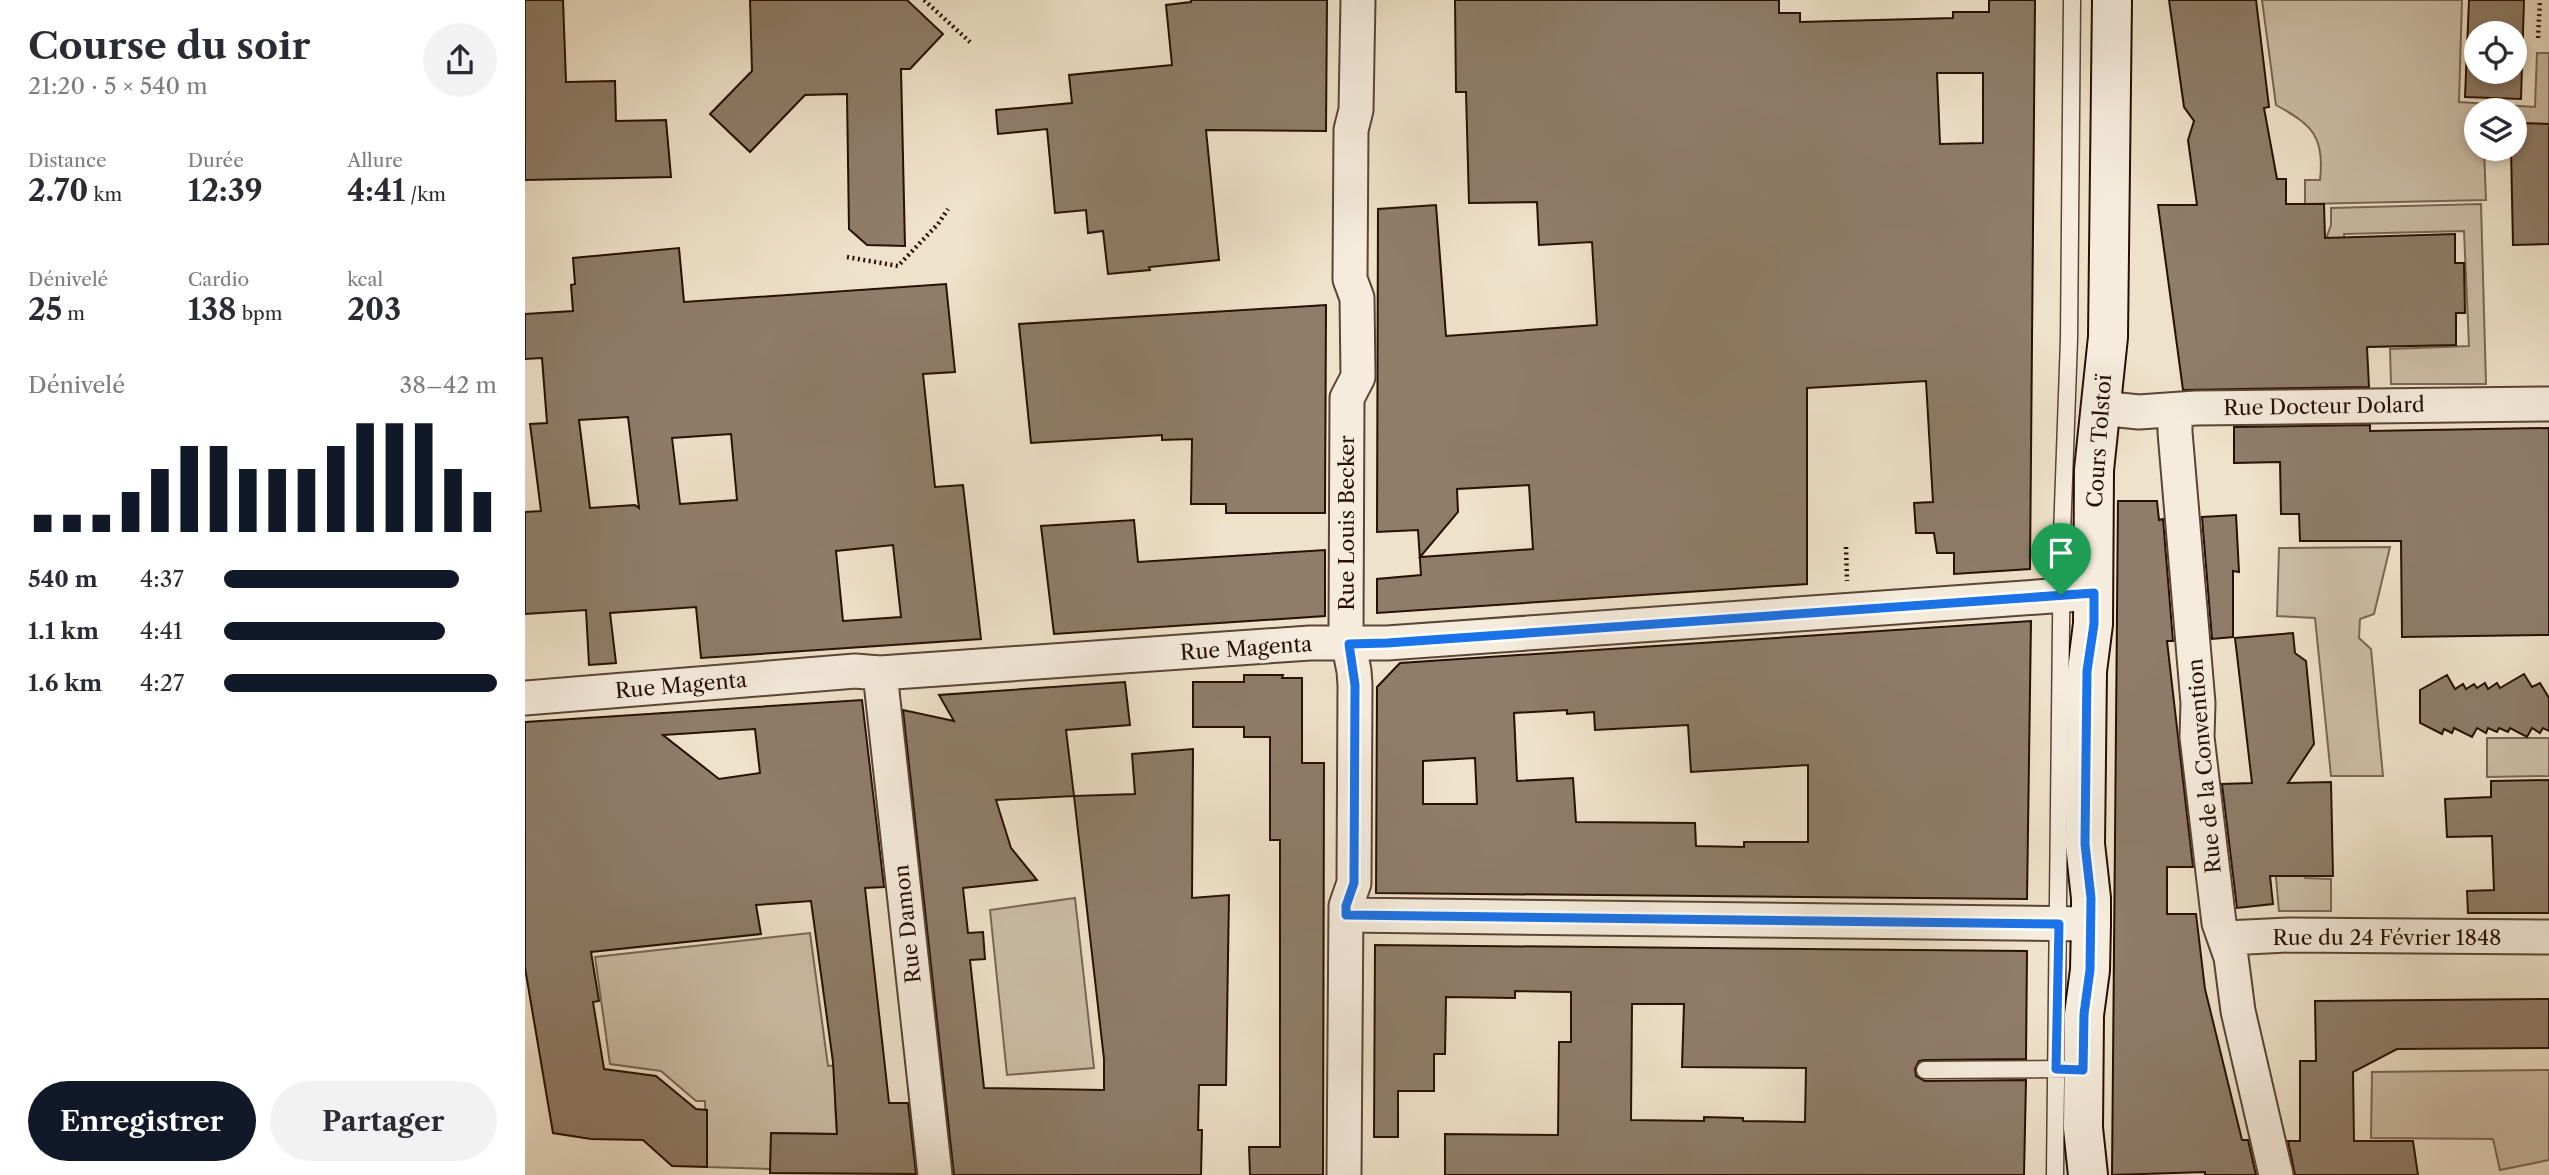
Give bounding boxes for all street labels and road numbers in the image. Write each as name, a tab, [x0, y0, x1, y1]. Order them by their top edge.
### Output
street label: Cours Tolstoï	[2082, 373, 2116, 508]
street label: Rue Docteur Dolard	[2223, 392, 2425, 420]
street label: Rue Louis Becker	[1334, 435, 1359, 611]
street label: Rue Magenta	[1179, 631, 1314, 665]
street label: Rue de la Convention	[2182, 657, 2226, 875]
street label: Rue Magenta	[614, 667, 749, 703]
street label: Rue Damon	[888, 863, 926, 985]
street label: Rue du 24 Février 1848	[2272, 925, 2502, 950]

